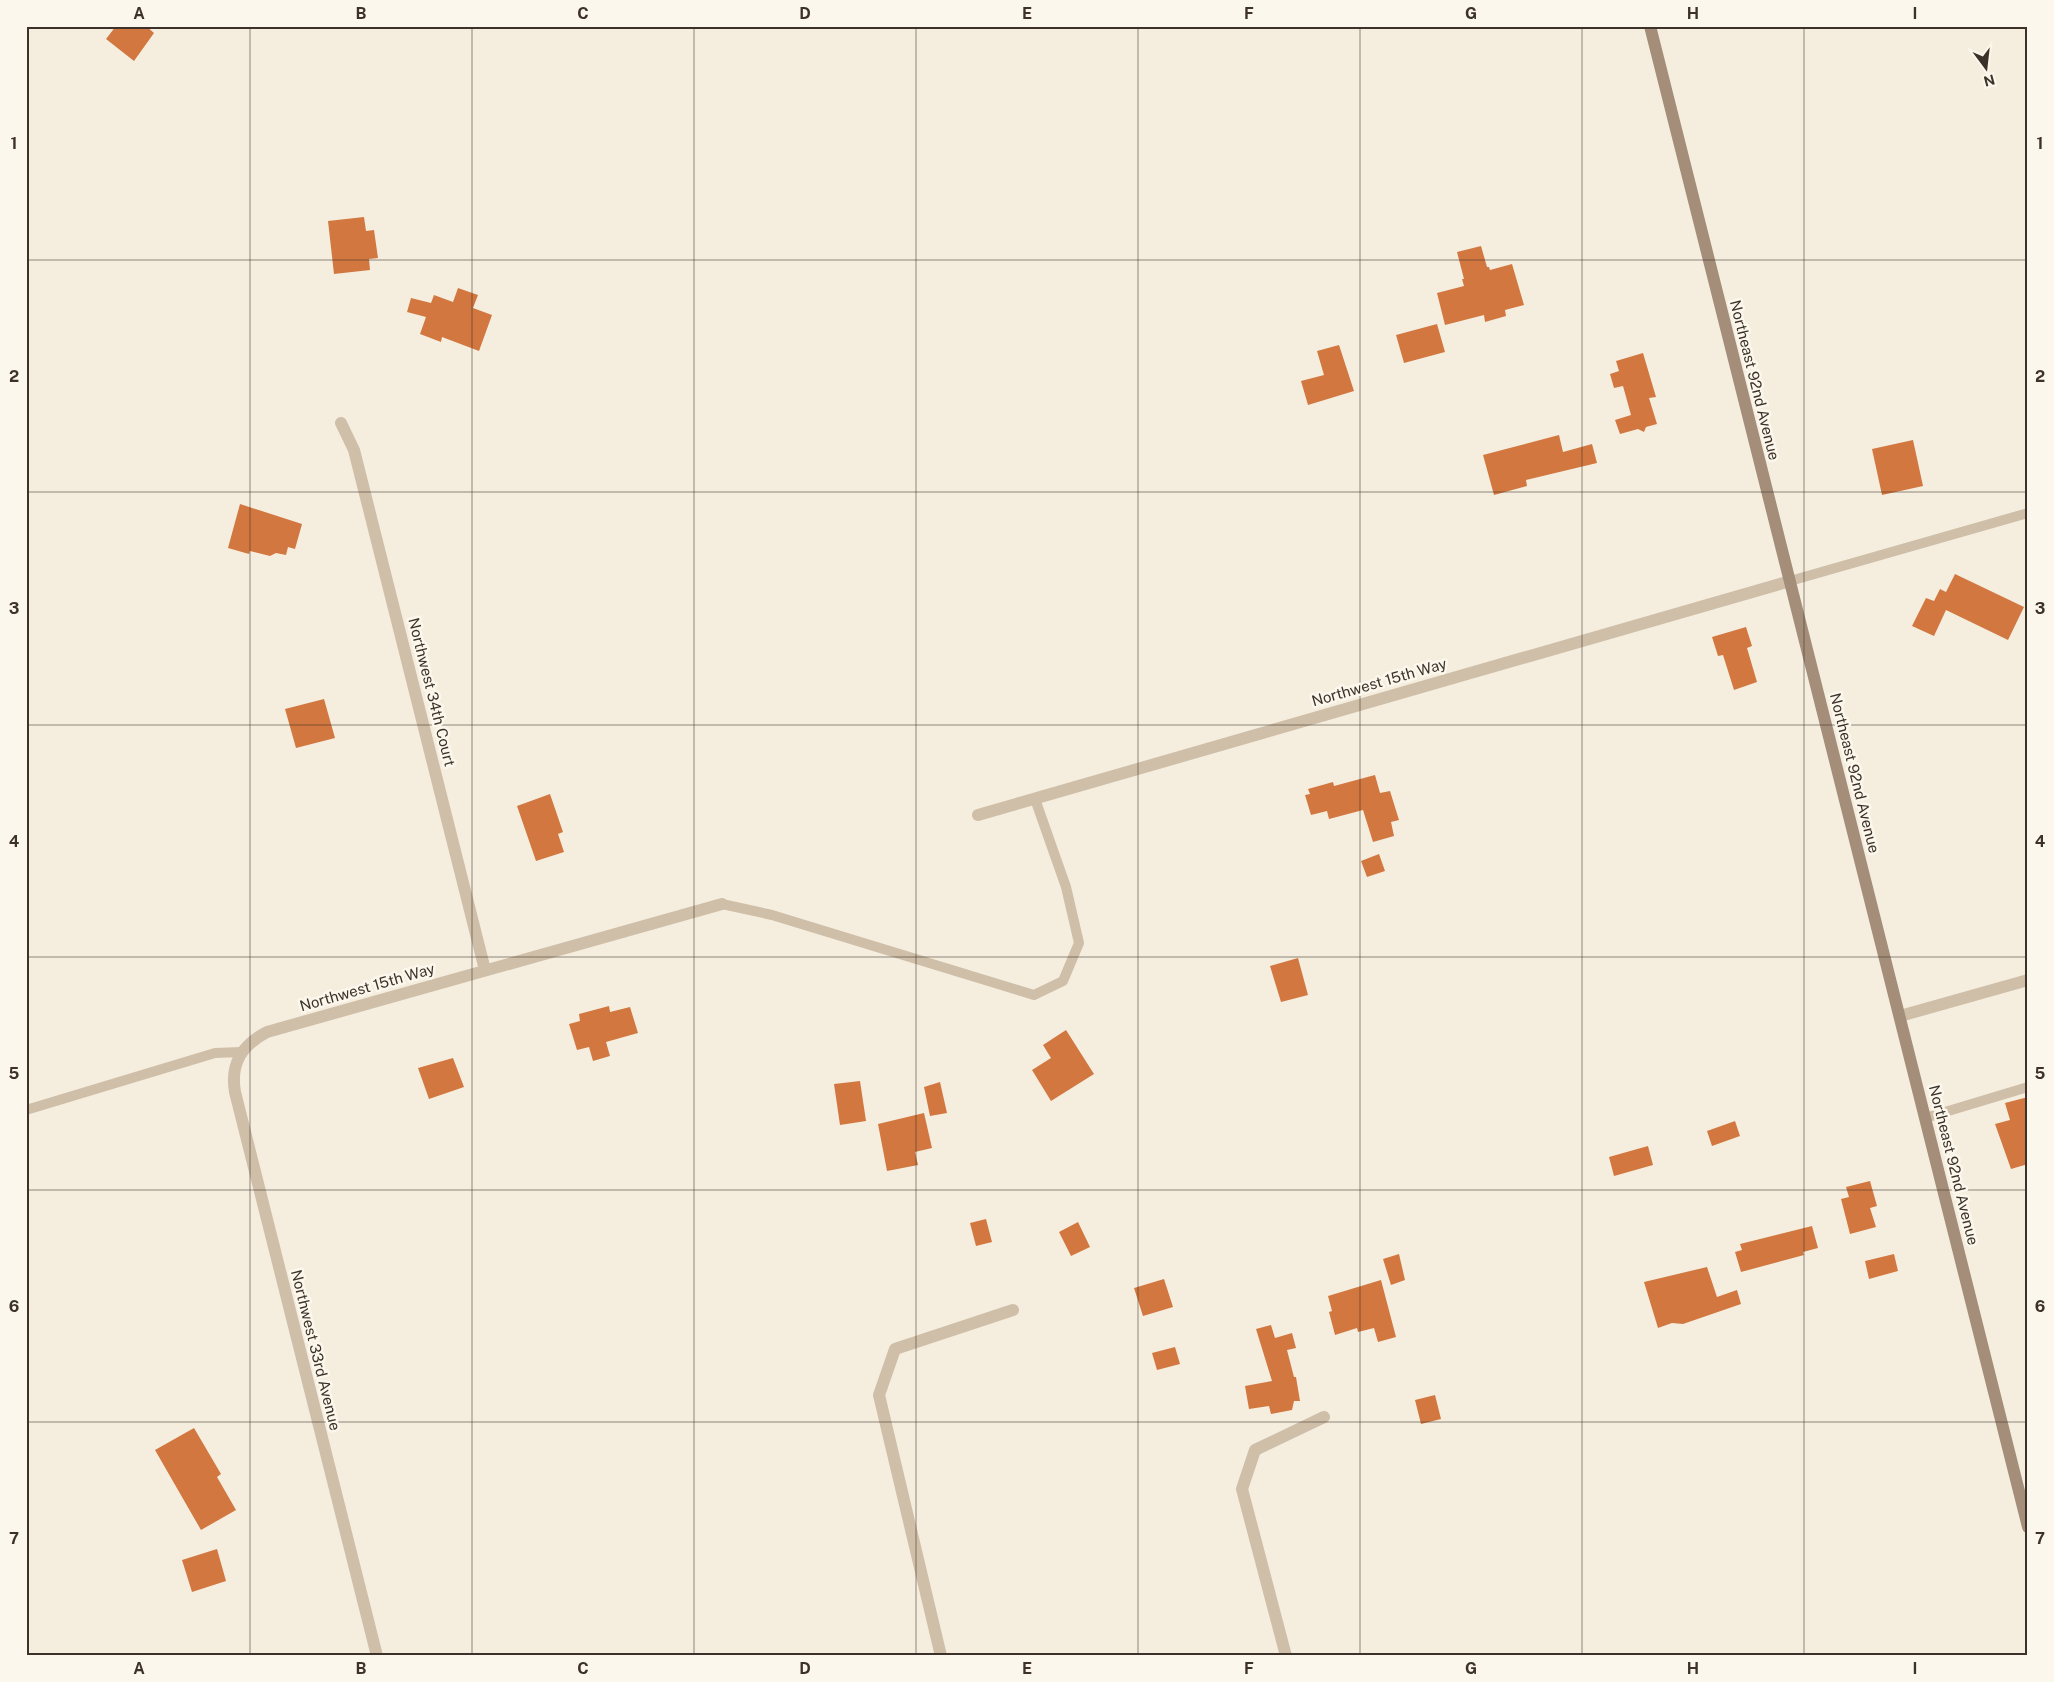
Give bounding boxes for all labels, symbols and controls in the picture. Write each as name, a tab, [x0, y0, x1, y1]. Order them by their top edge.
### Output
text: A	[133, 4, 145, 23]
text: B	[356, 4, 367, 23]
text: C	[577, 4, 589, 23]
text: D	[799, 4, 811, 23]
text: E	[1022, 4, 1032, 23]
text: F	[1244, 4, 1254, 23]
text: G	[1465, 4, 1477, 23]
text: H	[1687, 4, 1699, 23]
text: I	[1913, 4, 1917, 23]
north arrow	[1962, 42, 2012, 92]
text: N	[1982, 71, 1997, 90]
text: 1	[11, 134, 17, 153]
text: 1	[2037, 134, 2043, 153]
street label: Northeast 92nd Avenue	[1727, 298, 1783, 462]
text: 2	[9, 367, 19, 386]
text: 2	[2035, 367, 2045, 386]
text: 3	[9, 599, 19, 618]
text: 3	[2035, 599, 2045, 618]
street label: Northwest 34th Court	[405, 616, 459, 768]
street label: Northwest 15th Way	[1310, 655, 1448, 709]
street label: Northeast 92nd Avenue	[1827, 691, 1883, 855]
text: 4	[9, 832, 20, 851]
text: 4	[2035, 832, 2046, 851]
street label: Northwest 15th Way	[298, 960, 436, 1014]
text: 5	[9, 1064, 20, 1083]
text: 5	[2035, 1064, 2046, 1083]
street label: Northeast 92nd Avenue	[1926, 1083, 1982, 1247]
street label: Northwest 33rd Avenue	[288, 1268, 344, 1432]
text: 6	[9, 1297, 19, 1316]
text: 6	[2035, 1297, 2045, 1316]
text: 7	[9, 1529, 19, 1548]
text: 7	[2035, 1529, 2045, 1548]
text: A	[133, 1659, 145, 1678]
text: B	[356, 1659, 367, 1678]
text: C	[577, 1659, 589, 1678]
text: D	[799, 1659, 811, 1678]
text: E	[1022, 1659, 1032, 1678]
text: F	[1244, 1659, 1254, 1678]
text: G	[1465, 1659, 1477, 1678]
text: H	[1687, 1659, 1699, 1678]
text: I	[1913, 1659, 1917, 1678]

